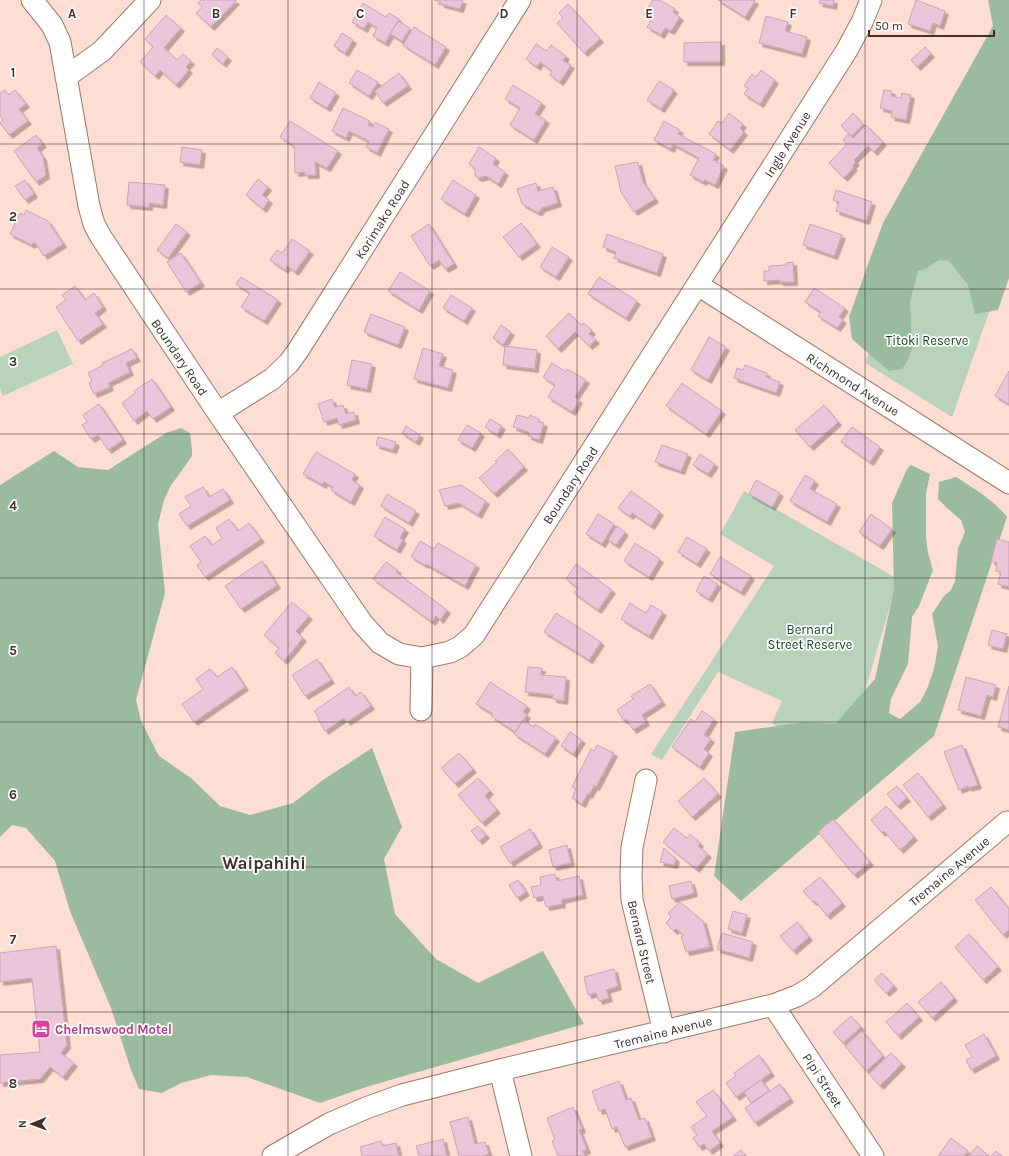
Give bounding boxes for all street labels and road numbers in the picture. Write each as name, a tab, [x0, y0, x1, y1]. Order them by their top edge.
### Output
street label: Ingle Avenue	[761, 108, 814, 180]
street label: Korimako Road	[352, 177, 413, 262]
street label: Boundary Road	[148, 316, 211, 399]
street label: Richmond Avenue	[803, 350, 902, 419]
street label: Boundary Road	[540, 444, 601, 527]
street label: Tremaine Avenue	[906, 833, 993, 909]
street label: Bernard Street	[625, 899, 658, 986]
street label: Tremaine Avenue	[613, 1013, 714, 1052]
street label: Pipi Street	[800, 1050, 846, 1110]

